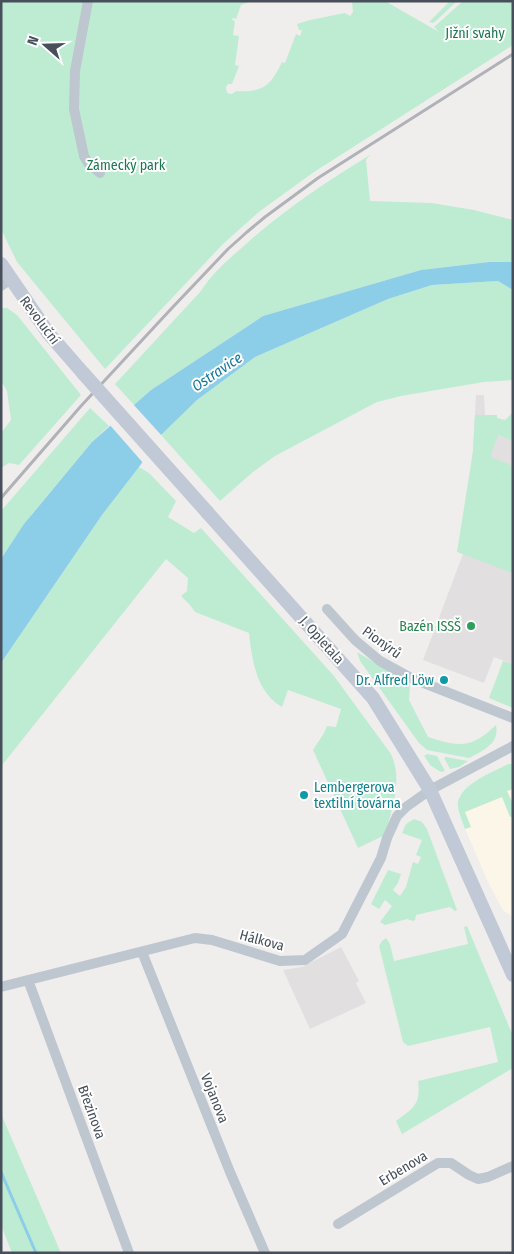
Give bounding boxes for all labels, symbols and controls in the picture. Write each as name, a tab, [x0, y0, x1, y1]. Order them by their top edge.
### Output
north arrow	[20, 20, 70, 70]
park label: Jižní svahy	[445, 25, 505, 42]
text: N	[24, 34, 43, 48]
park label: Zámecký park	[87, 157, 166, 174]
street label: Revoluční	[16, 293, 63, 348]
water label: Ostravice	[188, 349, 246, 395]
street label: J. Opletala	[296, 613, 348, 668]
place label: Bazén ISSŠ	[399, 617, 461, 635]
marker: Bazén ISSŠ	[465, 620, 477, 632]
street label: Pionýrů	[359, 623, 404, 662]
place label: Dr. Alfred Löw	[356, 672, 434, 689]
marker: Dr. Alfred Löw	[438, 674, 450, 686]
place label: Lembergerova textilní továrna	[314, 779, 401, 812]
marker: Lembergerova textilní továrna	[298, 789, 310, 801]
street label: Hálkova	[238, 926, 286, 955]
street label: Vojanova	[197, 1071, 232, 1126]
street label: Březinova	[74, 1083, 109, 1141]
street label: Erbenova	[376, 1147, 431, 1189]

